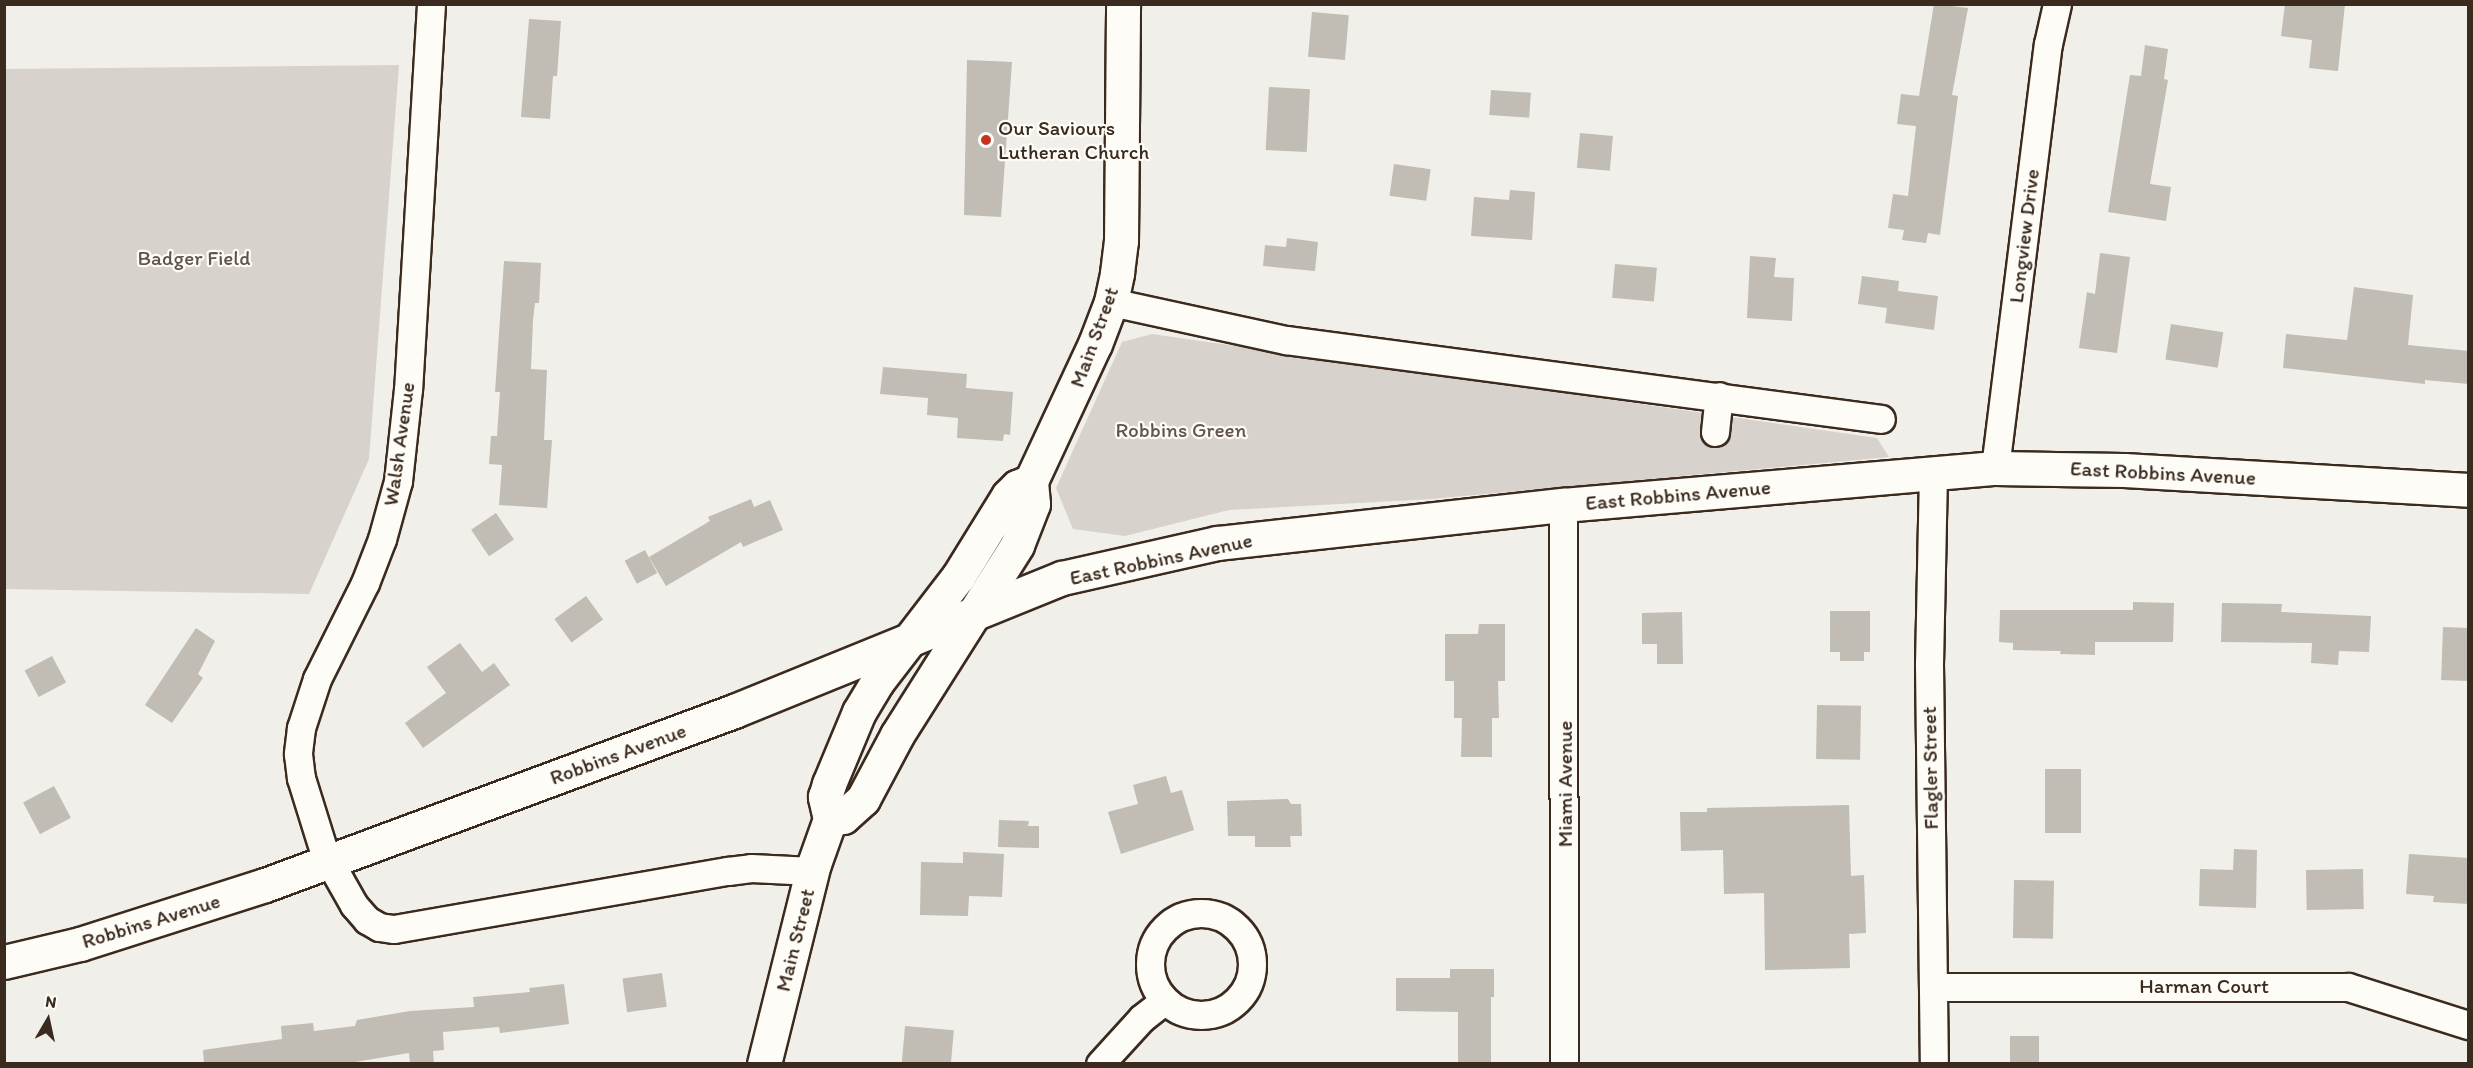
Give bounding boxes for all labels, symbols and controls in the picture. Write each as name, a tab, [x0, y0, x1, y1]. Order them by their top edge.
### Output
place label: Our Saviours Lutheran Church	[998, 115, 1150, 165]
marker: Our Saviours Lutheran Church	[979, 133, 993, 147]
street label: Longview Drive	[2003, 167, 2045, 305]
park label: Badger Field	[137, 245, 251, 271]
street label: Main Street	[1064, 283, 1124, 391]
street label: Walsh Avenue	[378, 380, 420, 508]
park label: Robbins Green	[1116, 417, 1246, 443]
street label: East Robbins Avenue	[2069, 456, 2257, 490]
street label: East Robbins Avenue	[1584, 474, 1772, 516]
street label: East Robbins Avenue	[1067, 527, 1255, 591]
street label: Flagler Street	[1916, 706, 1944, 830]
street label: Robbins Avenue	[547, 718, 689, 790]
street label: Miami Avenue	[1552, 721, 1578, 847]
street label: Main Street	[770, 886, 820, 994]
street label: Robbins Avenue	[79, 888, 223, 954]
street label: Harman Court	[2139, 973, 2269, 999]
north arrow	[18, 990, 78, 1050]
text: N	[44, 991, 58, 1012]

